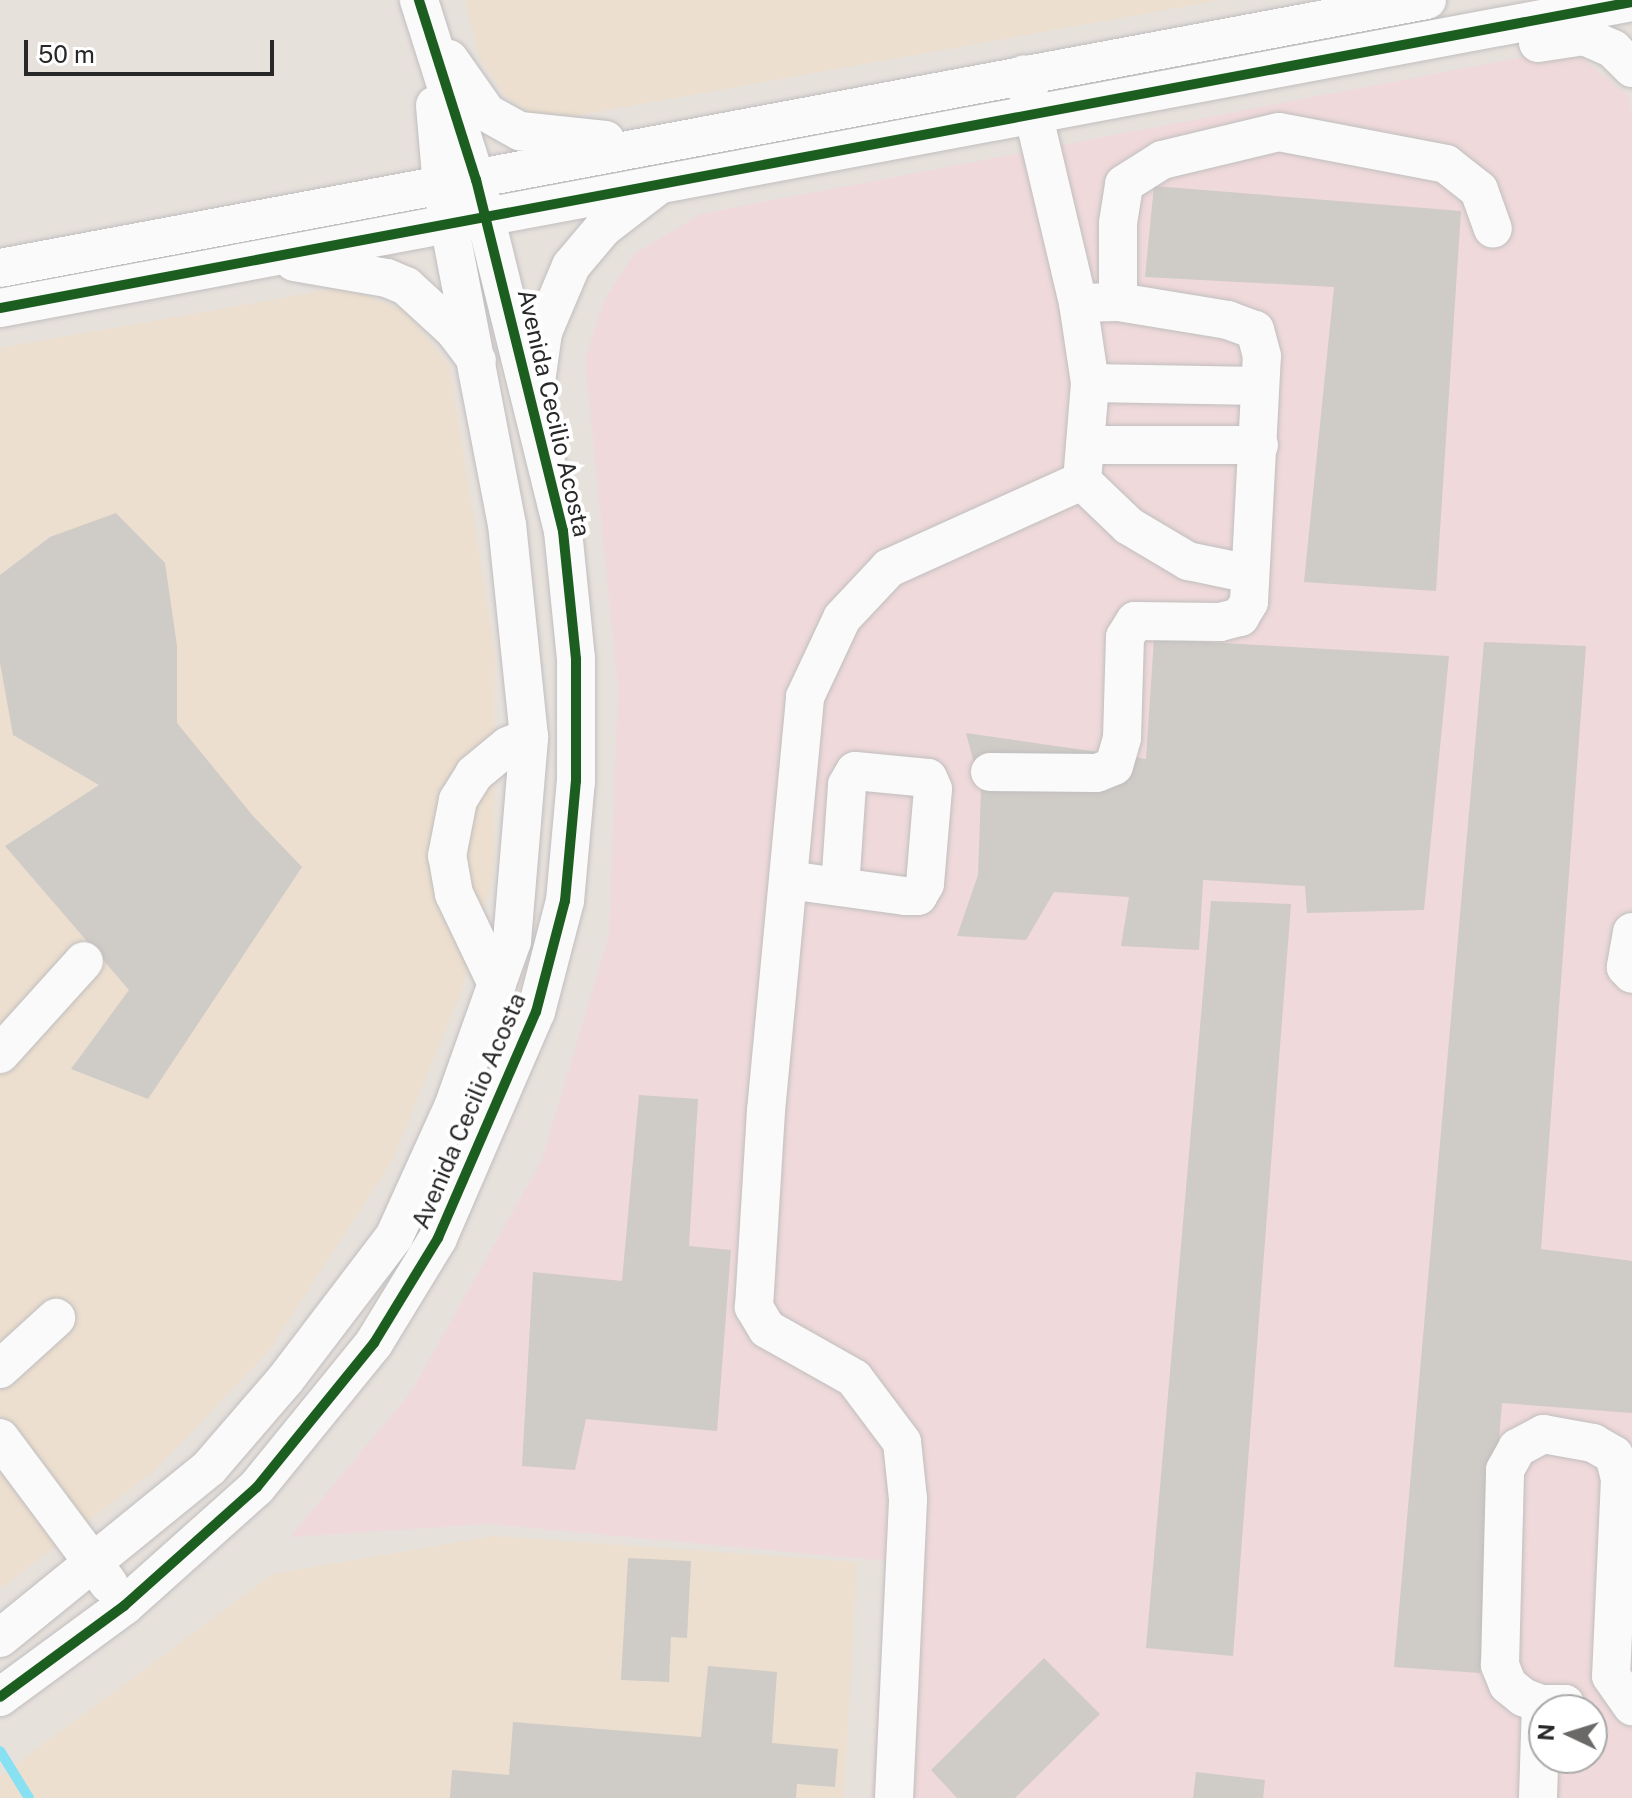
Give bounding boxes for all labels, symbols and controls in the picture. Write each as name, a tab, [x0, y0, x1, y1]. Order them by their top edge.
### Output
scale bar	[28, 24, 278, 74]
text: 50 m	[38, 40, 95, 68]
street label: Avenida Cecilio Acosta	[511, 286, 597, 540]
street label: Avenida Cecilio Acosta	[406, 989, 532, 1233]
north arrow	[1528, 1694, 1608, 1774]
text: N	[1532, 1723, 1560, 1742]

